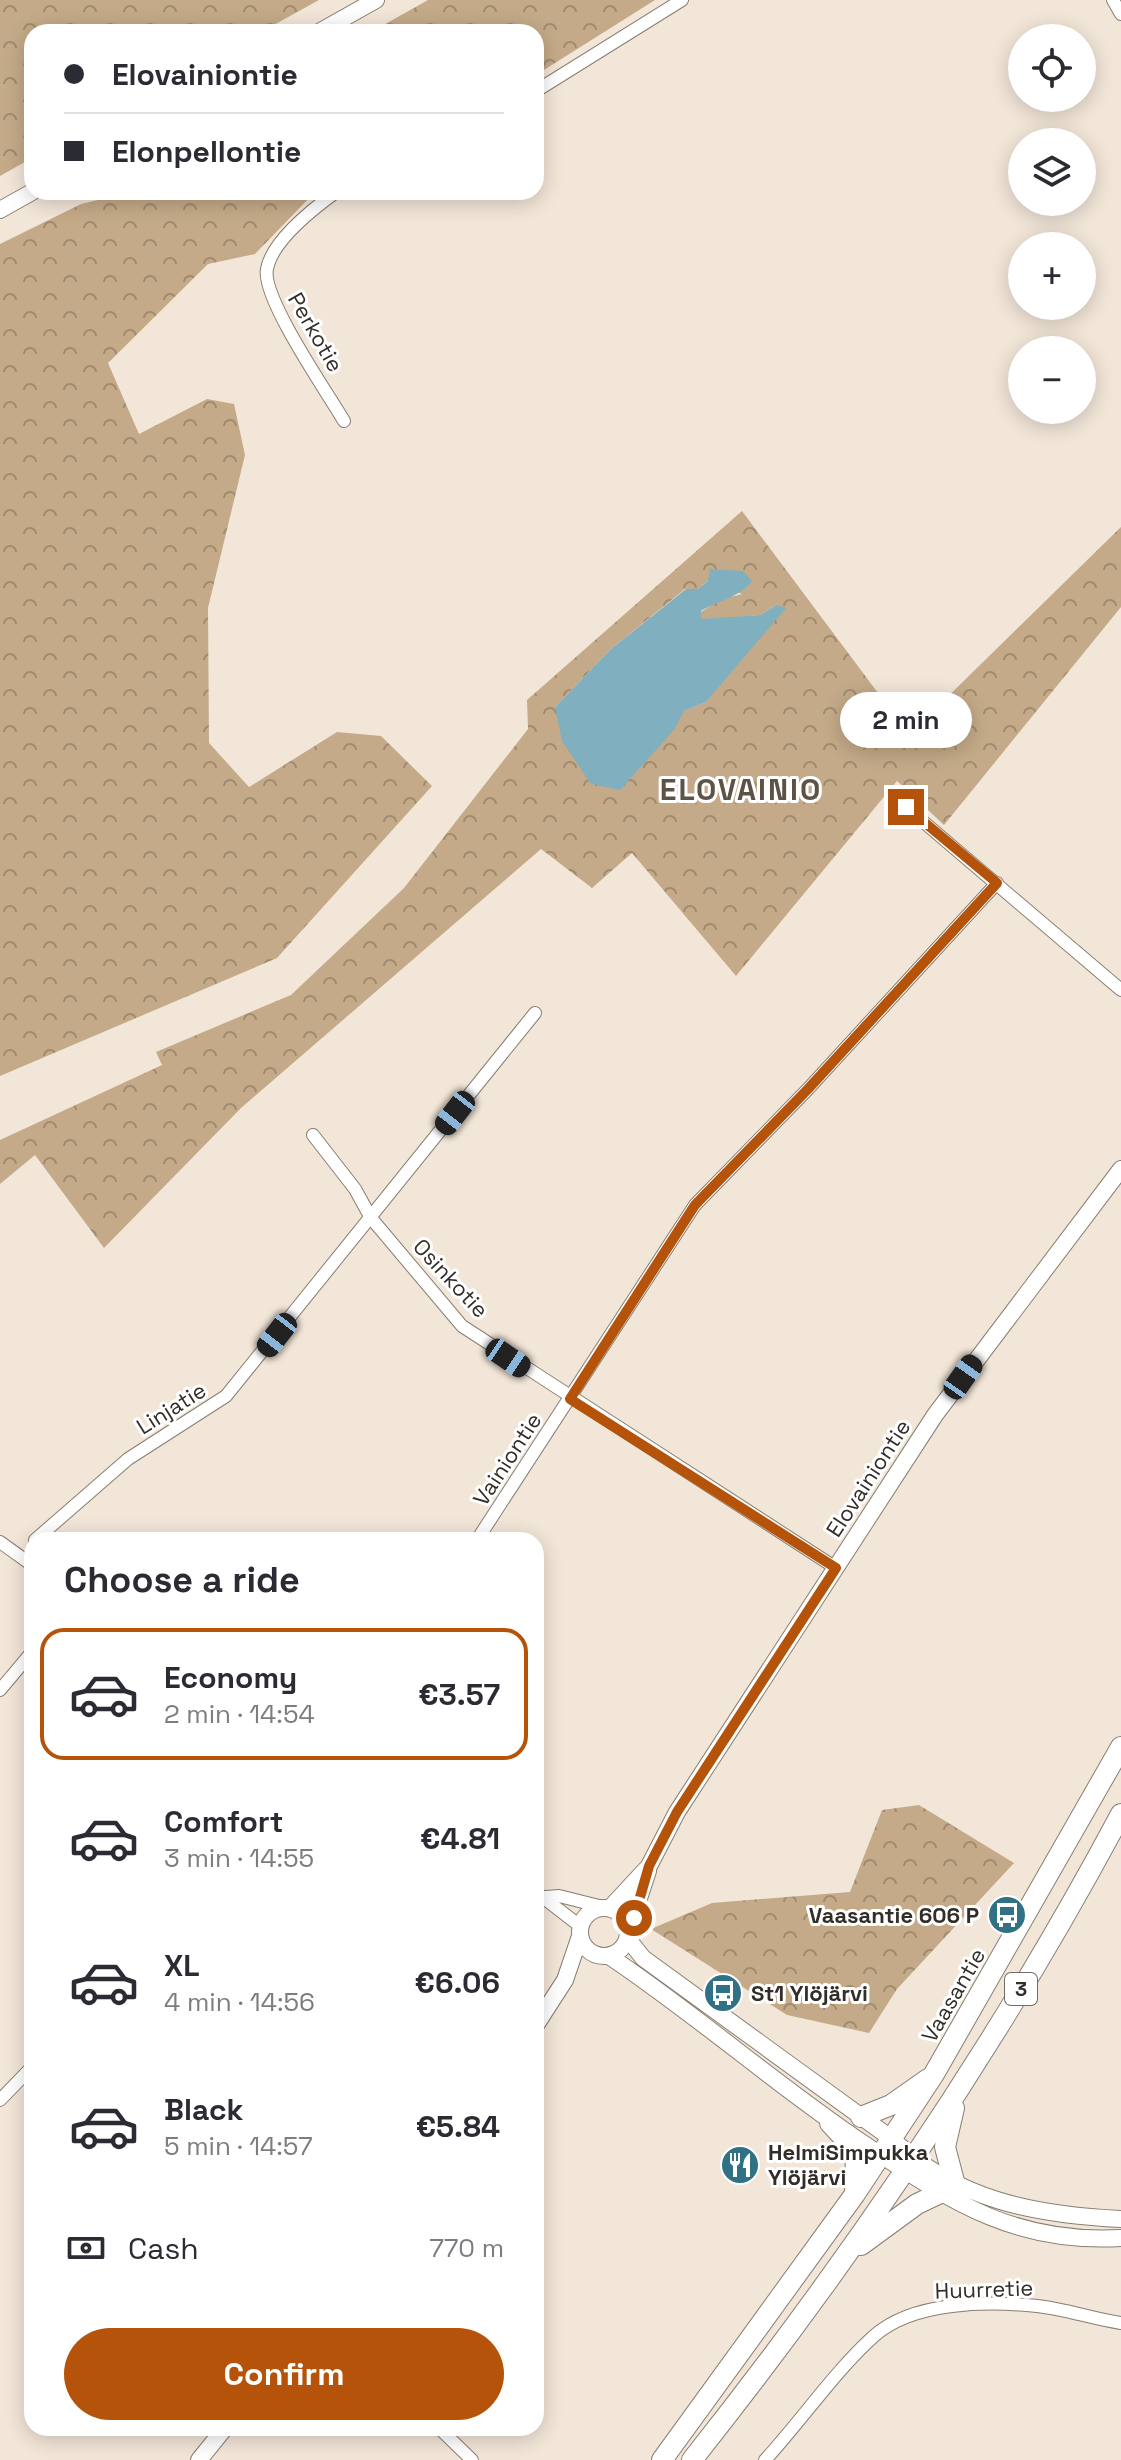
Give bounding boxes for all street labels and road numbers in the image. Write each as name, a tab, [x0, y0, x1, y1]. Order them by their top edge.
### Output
street label: Perkotie	[282, 287, 350, 377]
street label: Osinkotie	[407, 1233, 495, 1323]
street label: Linjatie	[131, 1376, 211, 1440]
street label: Vainiontie	[467, 1407, 547, 1511]
street label: Elovainiontie	[820, 1414, 916, 1542]
street label: Vaasantie	[915, 1943, 991, 2047]
road number: 3	[1005, 1973, 1037, 2005]
street label: Huurretie	[934, 2273, 1034, 2305]

